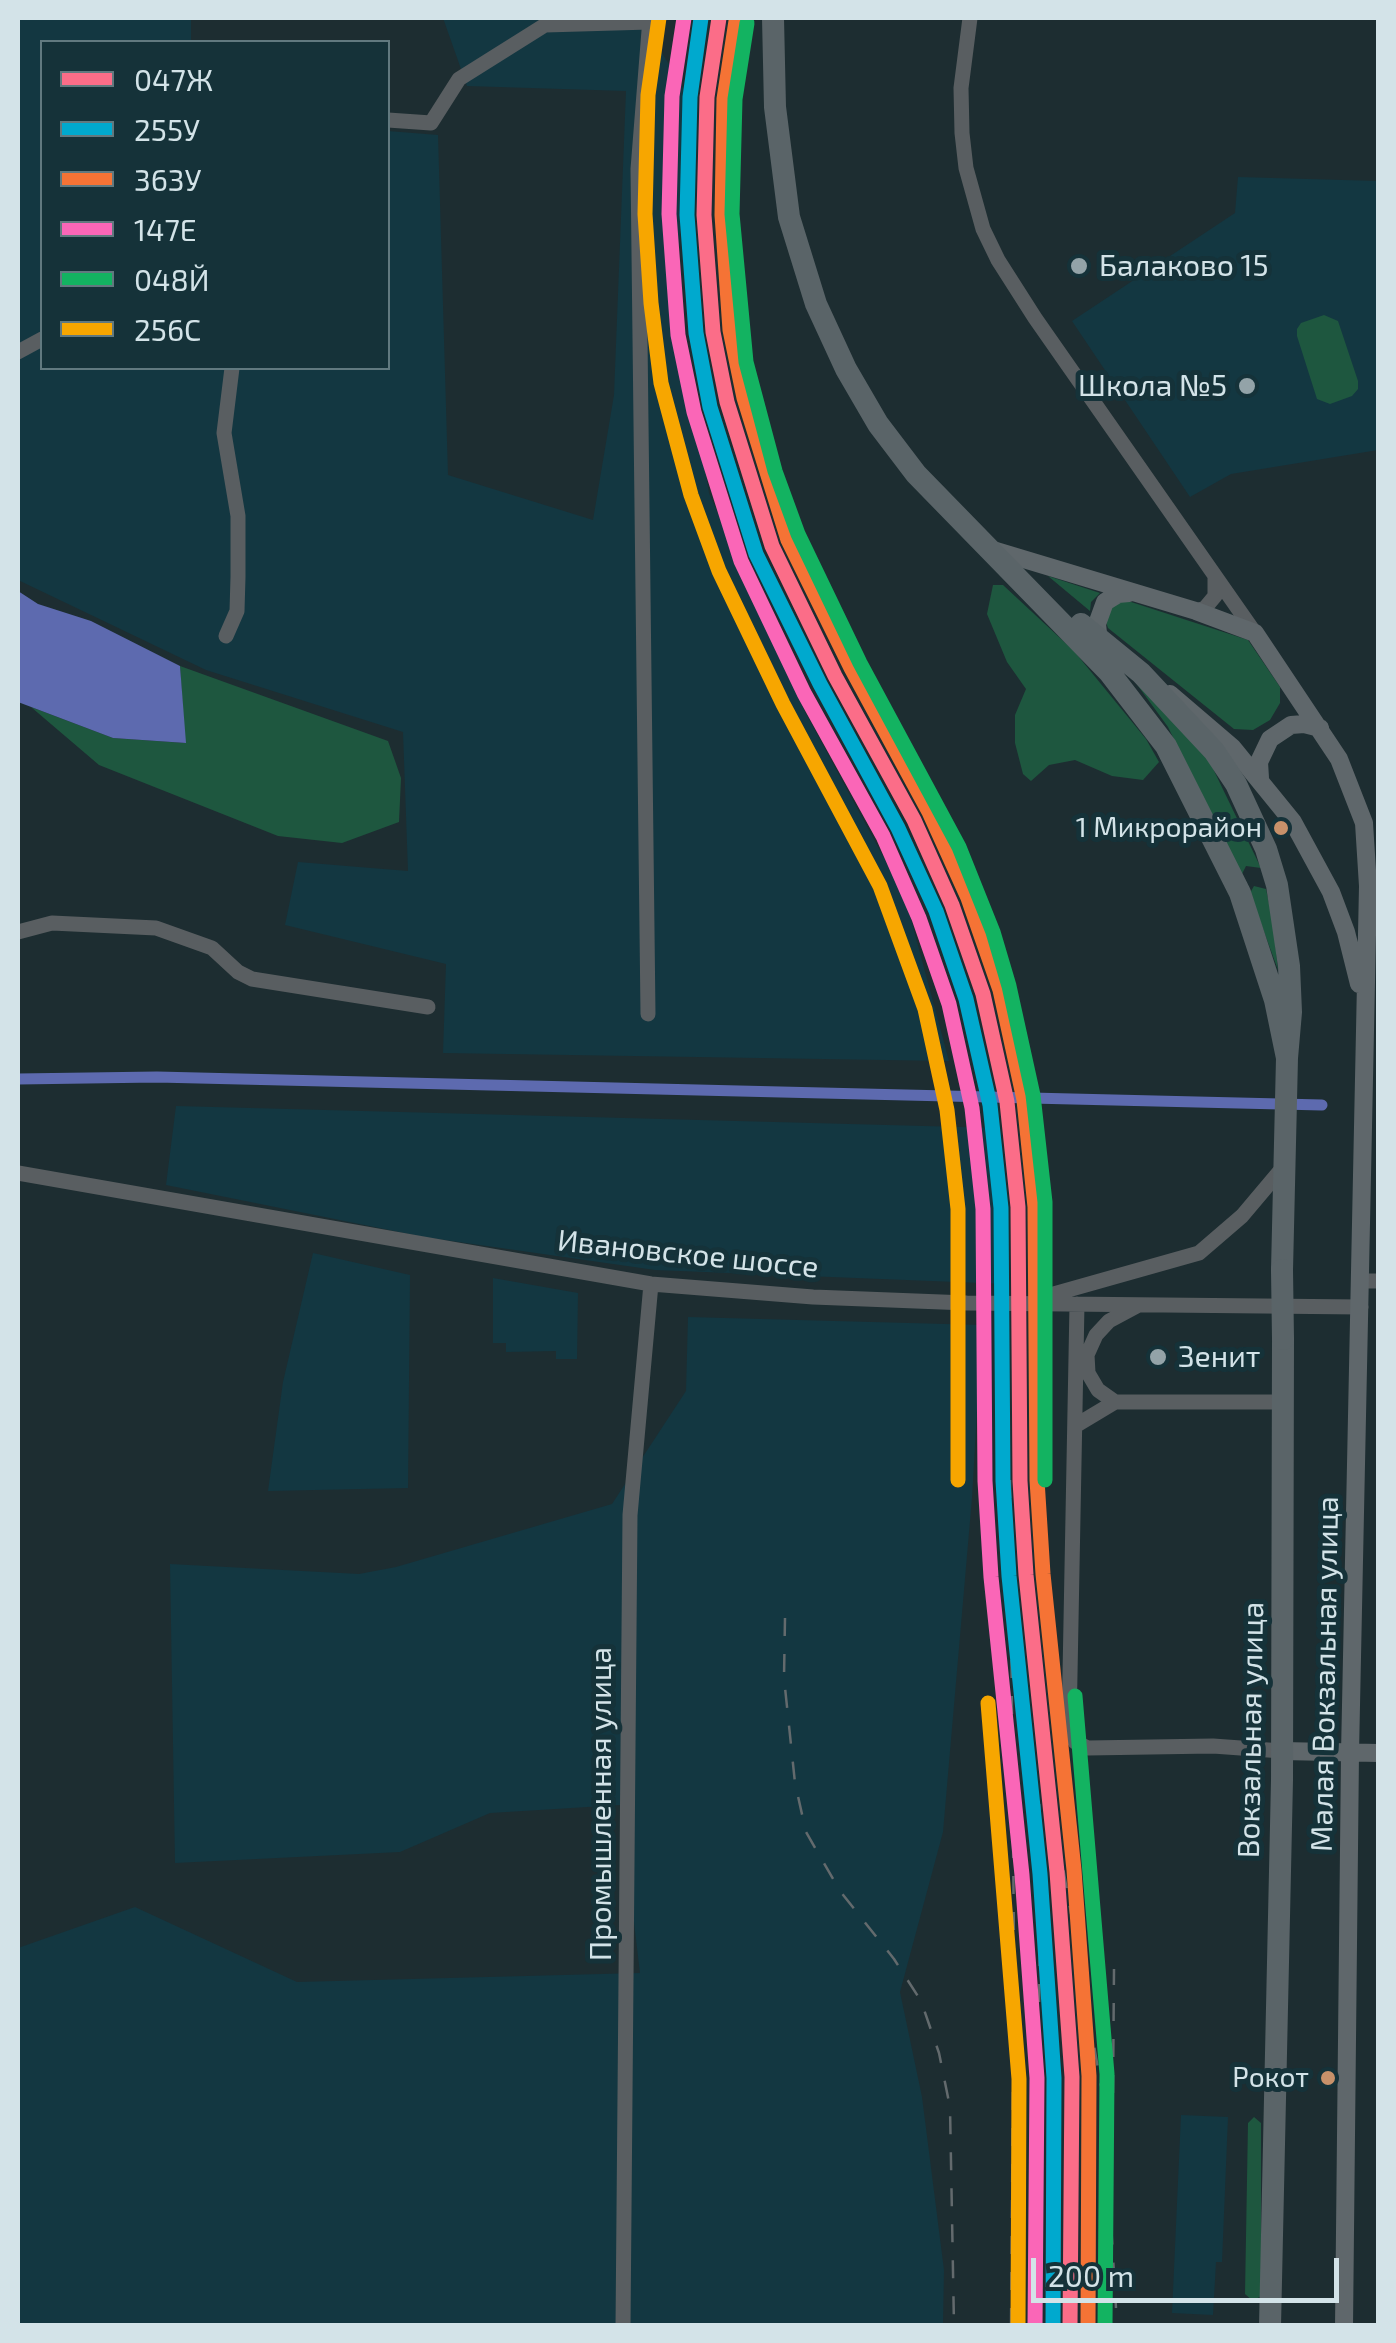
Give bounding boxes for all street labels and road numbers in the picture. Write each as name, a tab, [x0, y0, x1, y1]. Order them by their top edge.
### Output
street label: Ивановское шоссе	[556, 1222, 820, 1286]
street label: Малая Вокзальная улица	[1304, 1496, 1346, 1852]
street label: Вокзальная улица	[1231, 1602, 1271, 1858]
street label: Промышленная улица	[583, 1647, 619, 1961]

